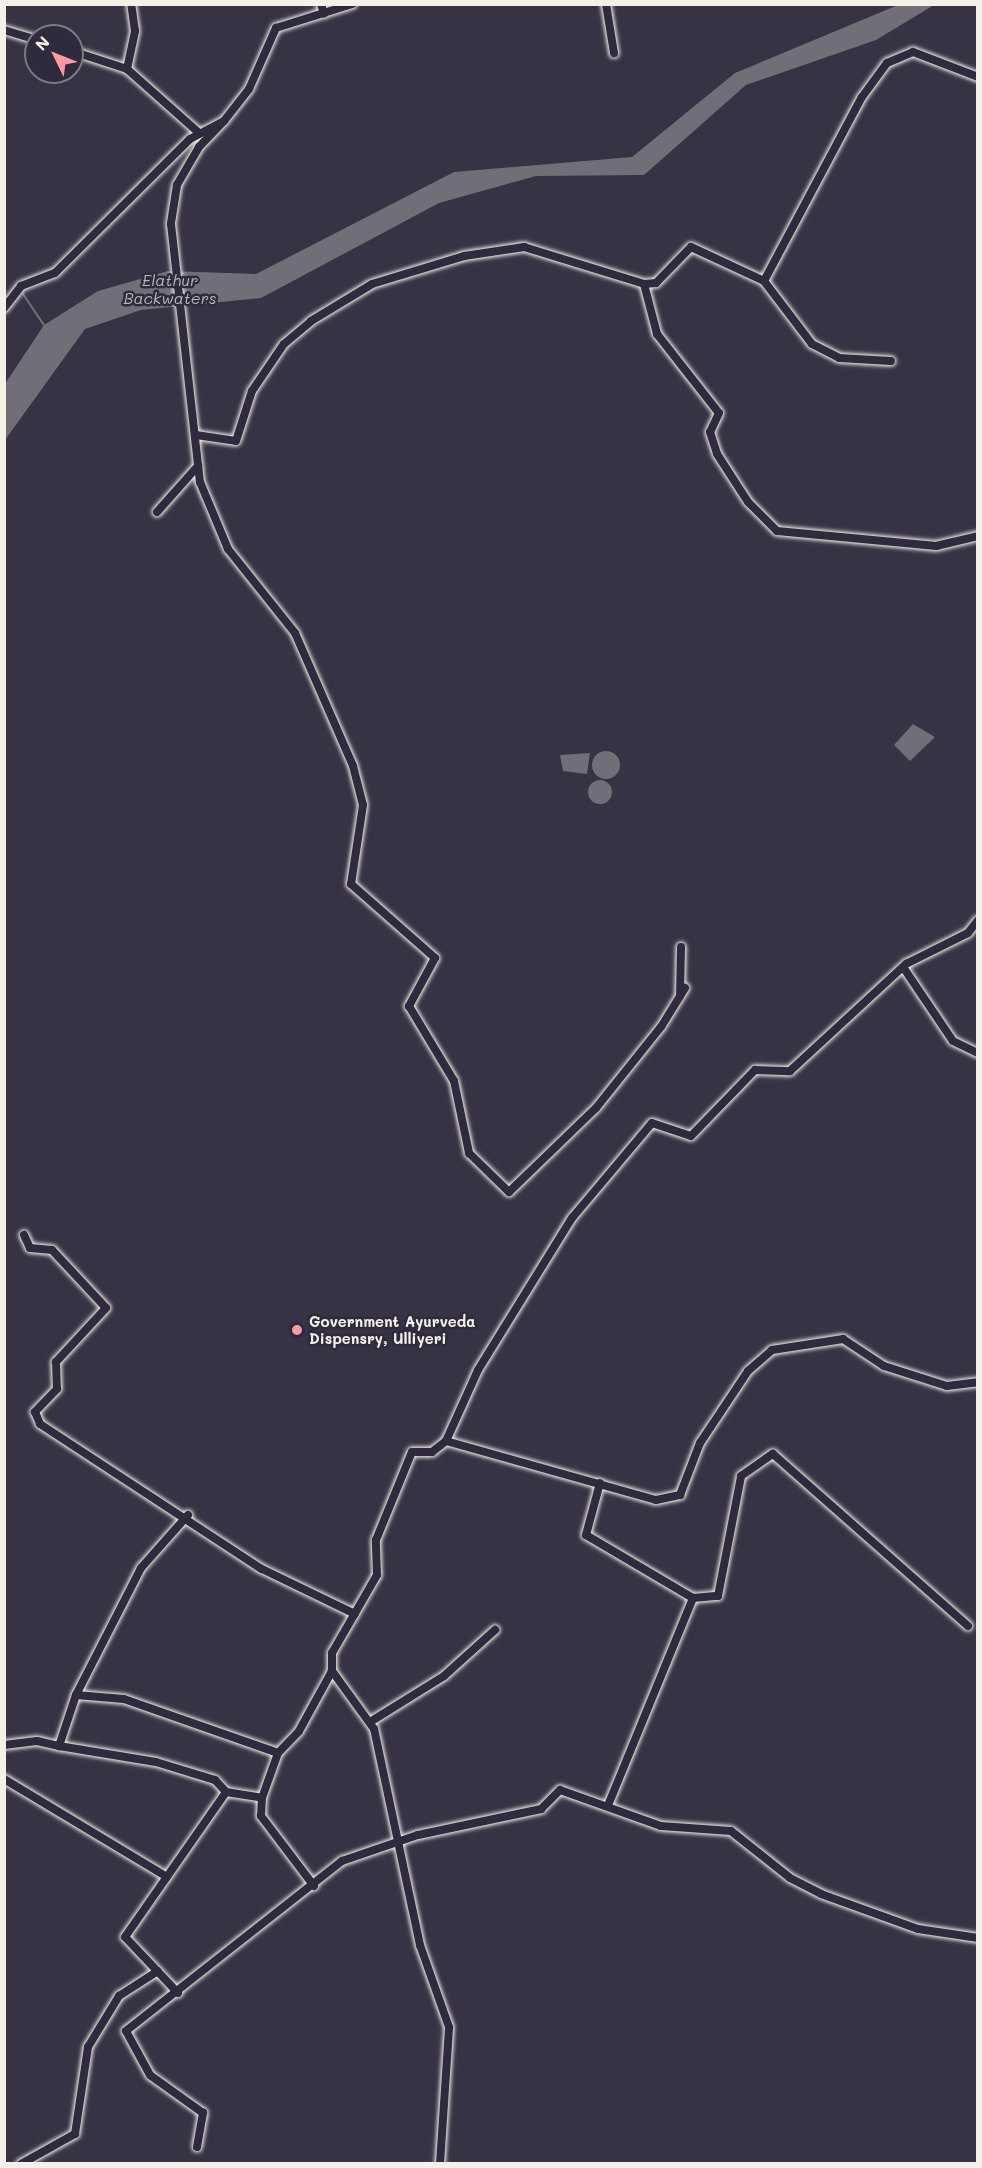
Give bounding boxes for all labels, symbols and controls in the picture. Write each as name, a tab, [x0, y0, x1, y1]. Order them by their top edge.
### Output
north arrow	[24, 24, 84, 84]
text: N	[30, 31, 54, 54]
water label: Elathur Backwaters	[124, 270, 216, 308]
place label: Government Ayurveda Dispensry, Ulliyeri	[309, 1312, 475, 1347]
marker: Government Ayurveda Dispensry, Ulliyeri	[290, 1323, 304, 1337]

